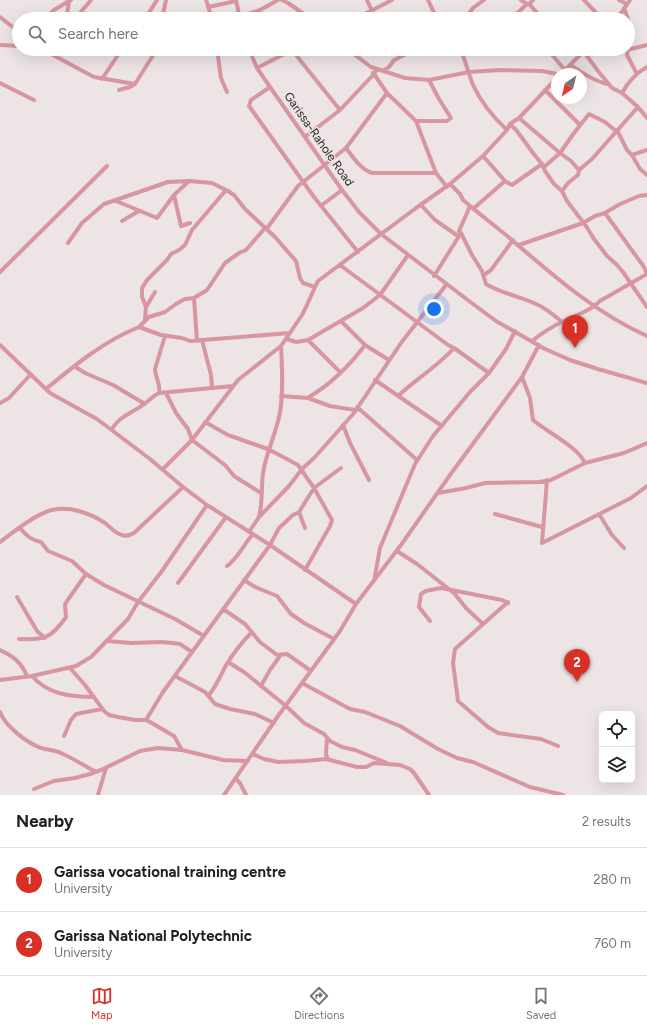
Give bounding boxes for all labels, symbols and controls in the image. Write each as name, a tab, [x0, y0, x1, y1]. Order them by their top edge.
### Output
search box	[12, 12, 635, 56]
icon: search	[26, 23, 48, 45]
text: Search here	[58, 25, 138, 43]
north arrow	[551, 68, 587, 104]
street label: Garissa-Rahole Road	[281, 89, 357, 189]
your location	[424, 299, 444, 319]
pin: 1	[562, 315, 588, 348]
pin: 2	[564, 649, 590, 682]
map controls	[599, 711, 635, 783]
button: locate	[599, 711, 635, 747]
button: layers	[599, 747, 635, 783]
text: Nearby	[16, 811, 74, 831]
text: 2 results	[582, 814, 631, 829]
text: Garissa vocational training centre	[54, 863, 286, 881]
text: 1	[26, 872, 32, 887]
text: 280 m	[593, 872, 631, 887]
text: University	[54, 881, 112, 896]
text: Garissa National Polytechnic	[54, 927, 252, 945]
text: 2	[25, 936, 33, 951]
text: 760 m	[594, 936, 631, 951]
text: University	[54, 945, 112, 960]
tab: Map	[91, 985, 113, 1022]
tab: Directions	[294, 985, 344, 1022]
tab: Saved	[526, 985, 556, 1022]

